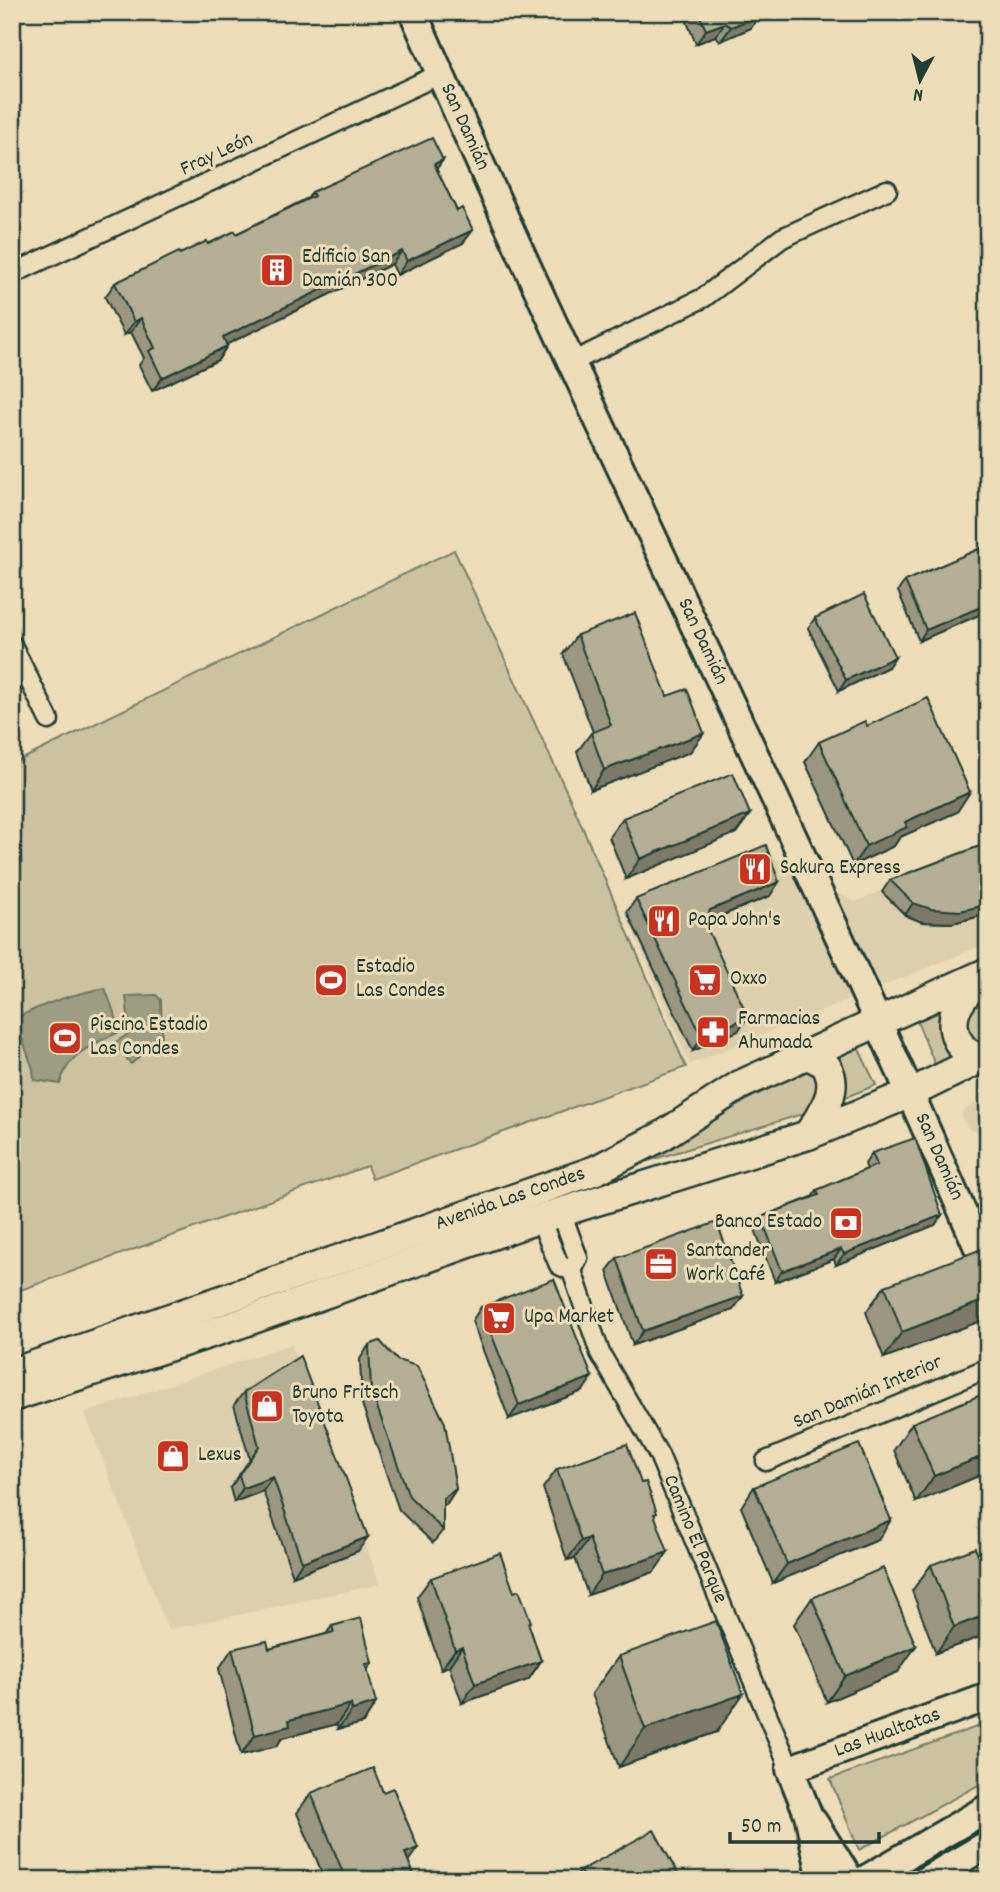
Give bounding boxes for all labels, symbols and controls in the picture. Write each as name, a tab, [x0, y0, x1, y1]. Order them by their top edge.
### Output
north arrow	[884, 46, 954, 116]
street label: San Damián	[431, 79, 497, 176]
text: N	[912, 79, 925, 107]
street label: Fray León	[176, 125, 258, 185]
place label: Edificio San Damián 300	[302, 243, 398, 297]
building icon: Edificio San Damián 300	[258, 251, 296, 289]
street label: San Damián	[669, 593, 735, 690]
restaurant icon: Sakura Express	[736, 850, 774, 888]
place label: Sakura Express	[780, 854, 901, 884]
restaurant icon: Papa John's	[645, 902, 683, 940]
place label: Papa John's	[688, 906, 781, 936]
place label: Estadio Las Condes	[356, 953, 445, 1007]
sports icon: Estadio Las Condes	[312, 961, 350, 999]
supermarket icon: Oxxo	[686, 961, 724, 999]
place label: Oxxo	[730, 965, 767, 995]
place label: Farmacias Ahumada	[738, 1005, 820, 1059]
place label: Piscina Estadio Las Condes	[90, 1011, 208, 1065]
pharmacy icon: Farmacias Ahumada	[694, 1013, 732, 1051]
sports icon: Piscina Estadio Las Condes	[46, 1019, 84, 1057]
street label: San Damián	[906, 1109, 971, 1206]
street label: Avenida Las Condes	[432, 1160, 590, 1240]
bank icon: Banco Estado	[827, 1204, 865, 1242]
place label: Banco Estado	[715, 1208, 822, 1238]
place label: Santander Work Café	[686, 1237, 769, 1291]
office icon: Santander Work Café	[642, 1245, 680, 1283]
supermarket icon: Upa Market	[480, 1299, 518, 1337]
place label: Upa Market	[524, 1303, 614, 1333]
street label: San Damián Interior	[789, 1348, 947, 1438]
place label: Bruno Fritsch Toyota	[292, 1379, 398, 1433]
shop icon: Bruno Fritsch Toyota	[248, 1387, 286, 1425]
shop icon: Lexus	[154, 1437, 192, 1475]
place label: Lexus	[198, 1441, 242, 1471]
street label: Camino El Parque	[654, 1471, 734, 1608]
street label: Las Hualtatas	[831, 1700, 945, 1766]
scale bar	[730, 1801, 879, 1845]
text: 50 m	[741, 1813, 781, 1843]

